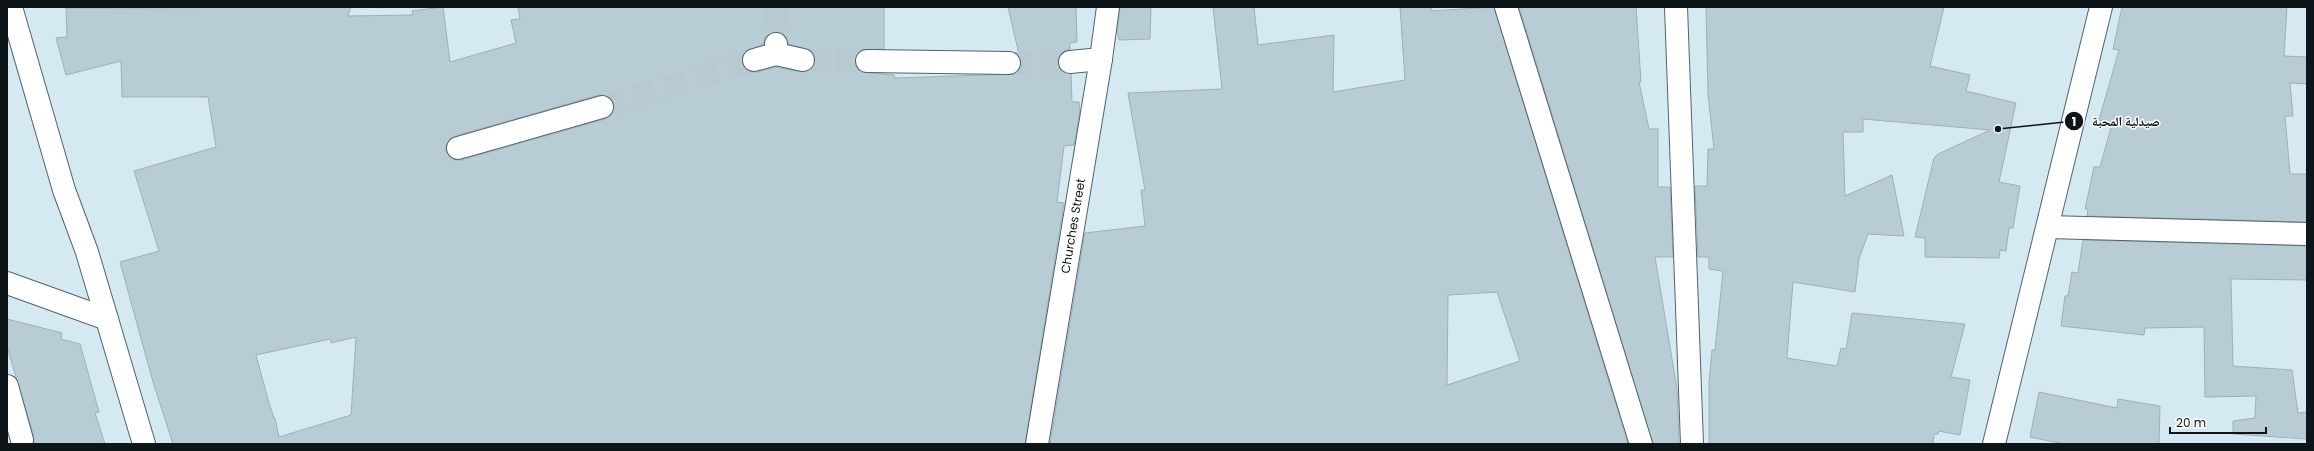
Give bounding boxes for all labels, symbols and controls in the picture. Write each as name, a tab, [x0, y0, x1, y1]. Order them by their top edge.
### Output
callout: صيدلية المحبة	[2064, 109, 2168, 134]
text: صيدلية المحبة	[2092, 112, 2160, 131]
text: 1	[2072, 113, 2076, 130]
street label: Churches Street	[1056, 177, 1089, 275]
scale bar	[2170, 409, 2266, 435]
text: 20 m	[2176, 414, 2206, 431]

